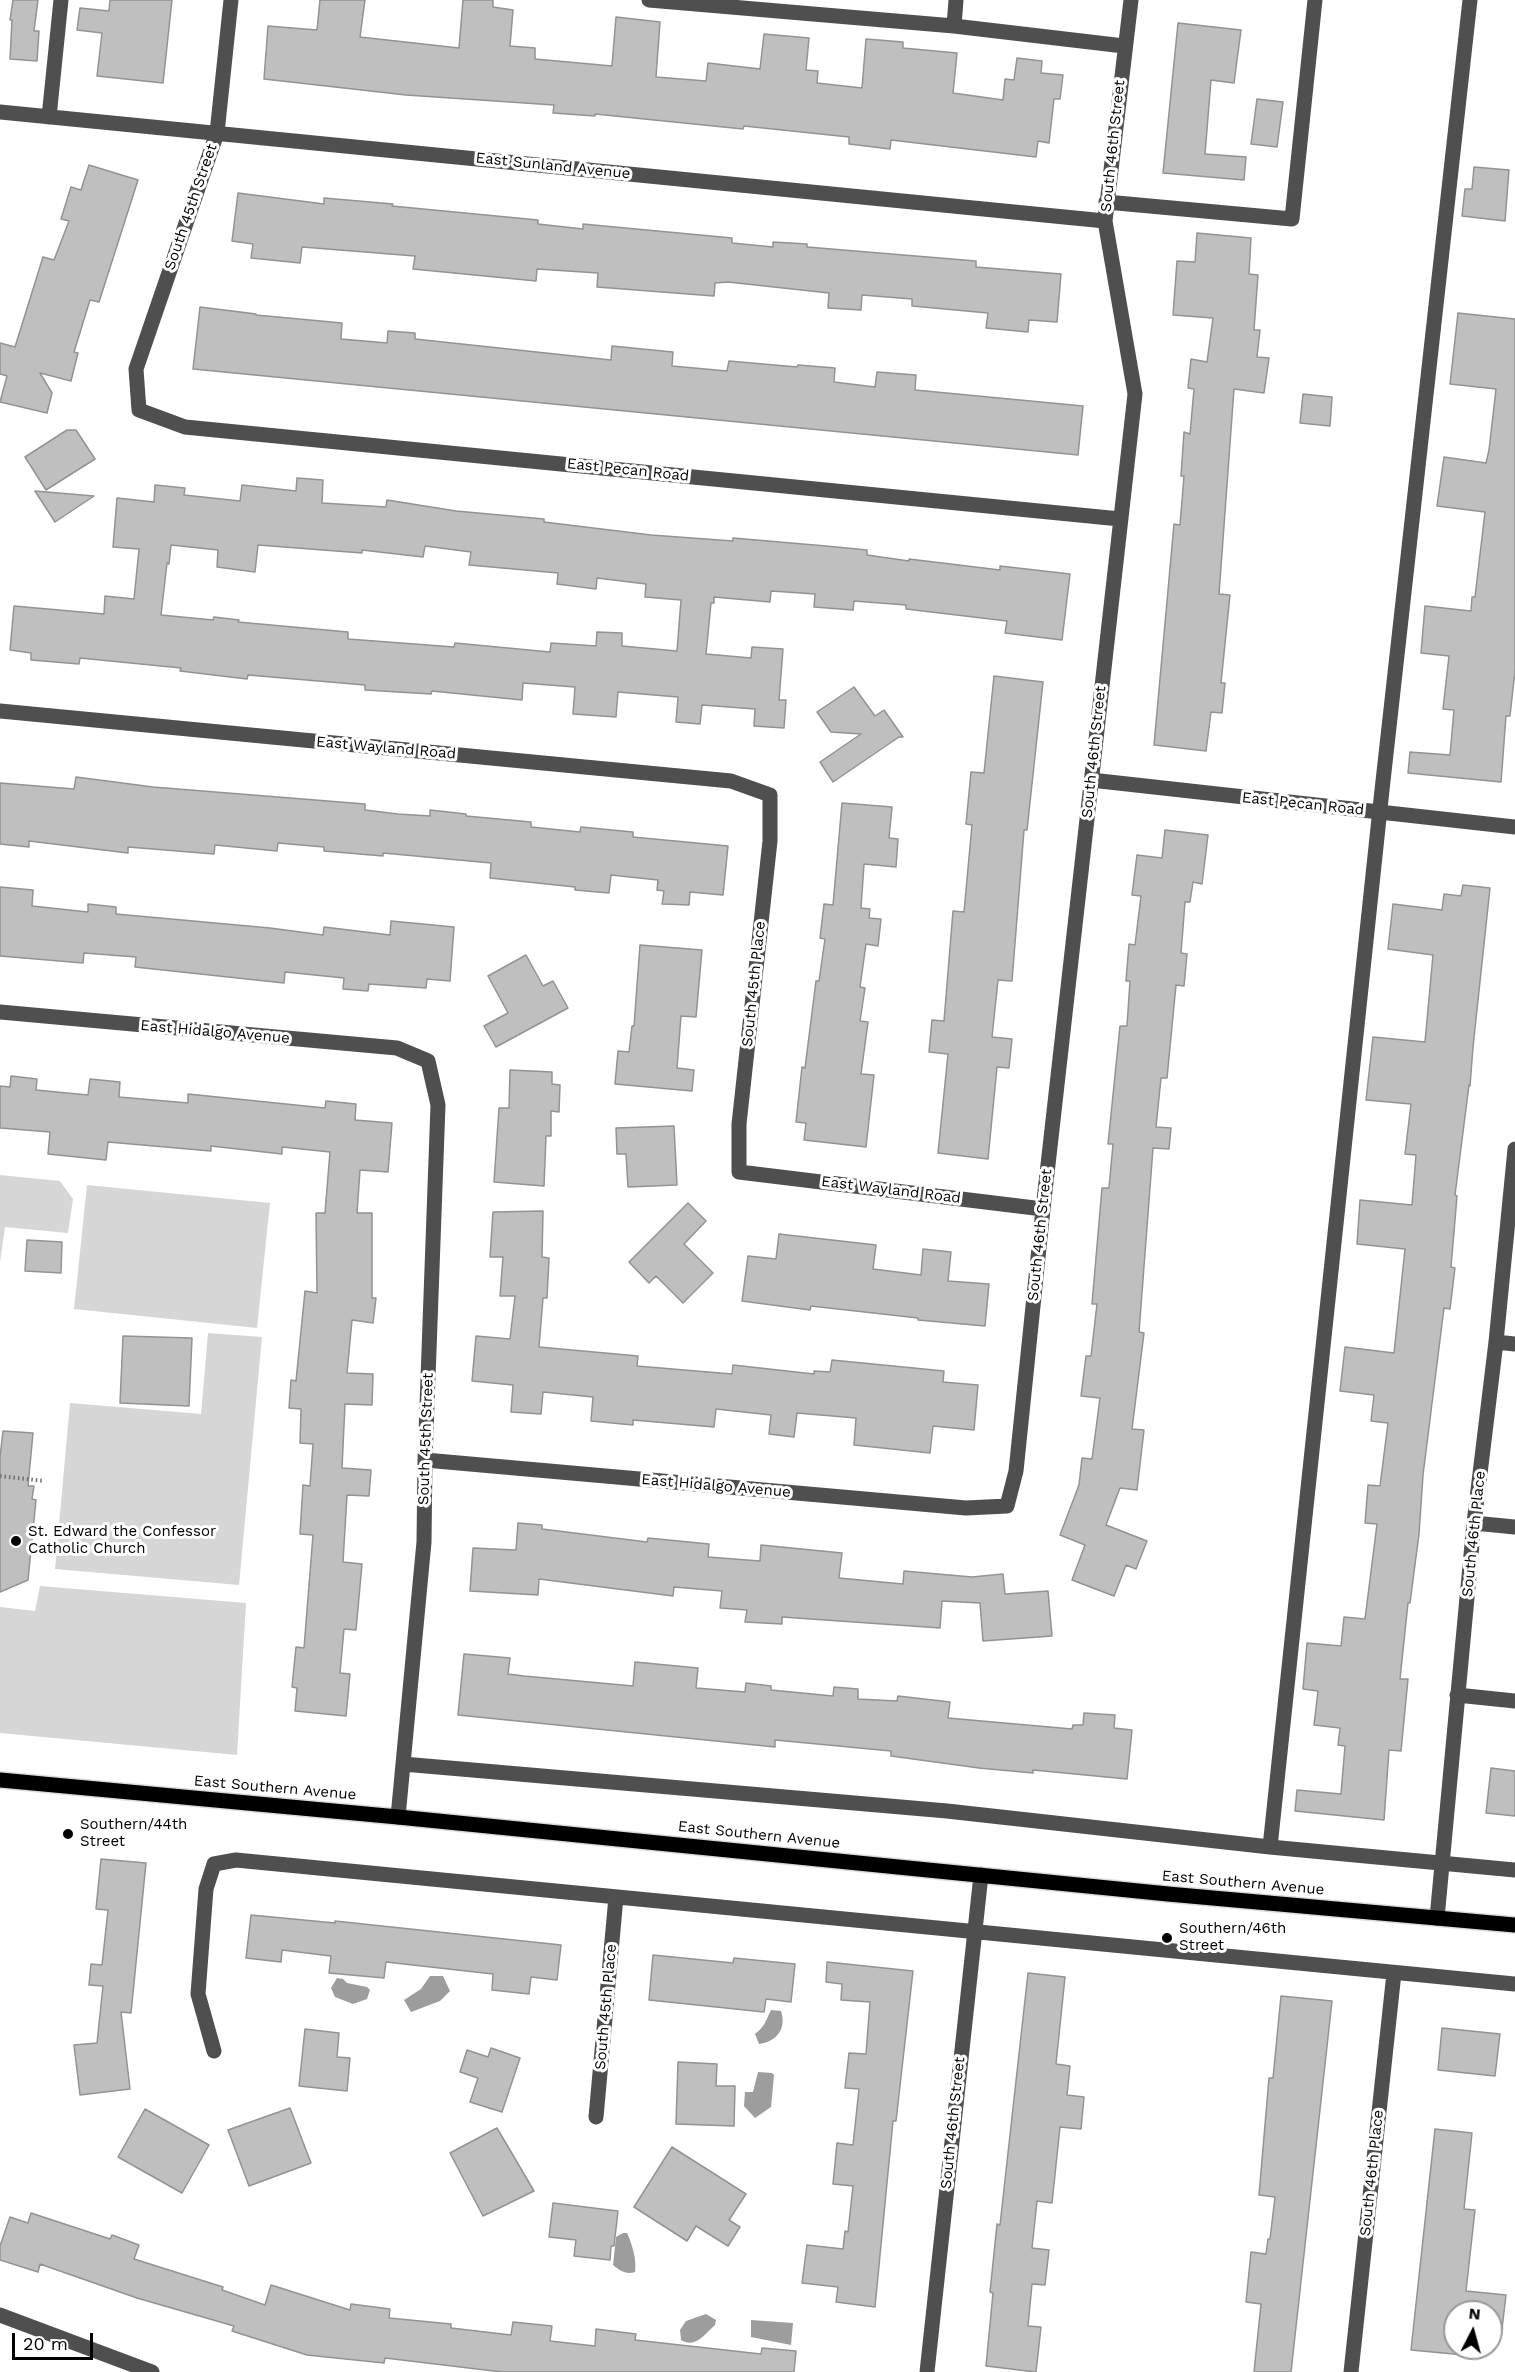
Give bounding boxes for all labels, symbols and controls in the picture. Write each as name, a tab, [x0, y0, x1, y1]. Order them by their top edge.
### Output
street label: South 46th Street	[1097, 79, 1129, 213]
street label: South 45th Street	[161, 142, 221, 272]
street label: East Sunland Avenue	[475, 149, 631, 183]
street label: East Pecan Road	[566, 455, 690, 485]
street label: South 46th Street	[1078, 685, 1110, 819]
street label: East Wayland Road	[315, 733, 457, 763]
street label: East Pecan Road	[1241, 789, 1365, 819]
street label: South 45th Place	[738, 920, 770, 1048]
street label: East Hidalgo Avenue	[140, 1016, 290, 1048]
street label: South 46th Street	[1024, 1168, 1056, 1302]
street label: East Wayland Road	[820, 1173, 962, 1207]
street label: South 45th Street	[415, 1373, 437, 1505]
street label: East Hidalgo Avenue	[641, 1470, 791, 1502]
street label: South 46th Place	[1458, 1470, 1490, 1598]
place label: St. Edward the Confessor Catholic Church	[28, 1523, 216, 1558]
marker: St. Edward the Confessor Catholic Church	[9, 1534, 23, 1548]
street label: East Southern Avenue	[193, 1772, 357, 1804]
place label: Southern/44th Street	[80, 1816, 187, 1851]
street label: East Southern Avenue	[677, 1818, 841, 1852]
marker: Southern/44th Street	[61, 1827, 75, 1841]
street label: East Southern Avenue	[1161, 1867, 1325, 1899]
place label: Southern/46th Street	[1179, 1920, 1286, 1955]
marker: Southern/46th Street	[1160, 1931, 1174, 1945]
street label: South 45th Place	[592, 1943, 620, 2071]
street label: South 46th Street	[937, 2056, 969, 2190]
street label: South 46th Place	[1356, 2109, 1388, 2237]
north arrow	[1443, 2300, 1503, 2360]
text: N	[1468, 2304, 1482, 2324]
scale bar	[15, 2321, 96, 2359]
text: 20 m	[23, 2333, 68, 2354]

